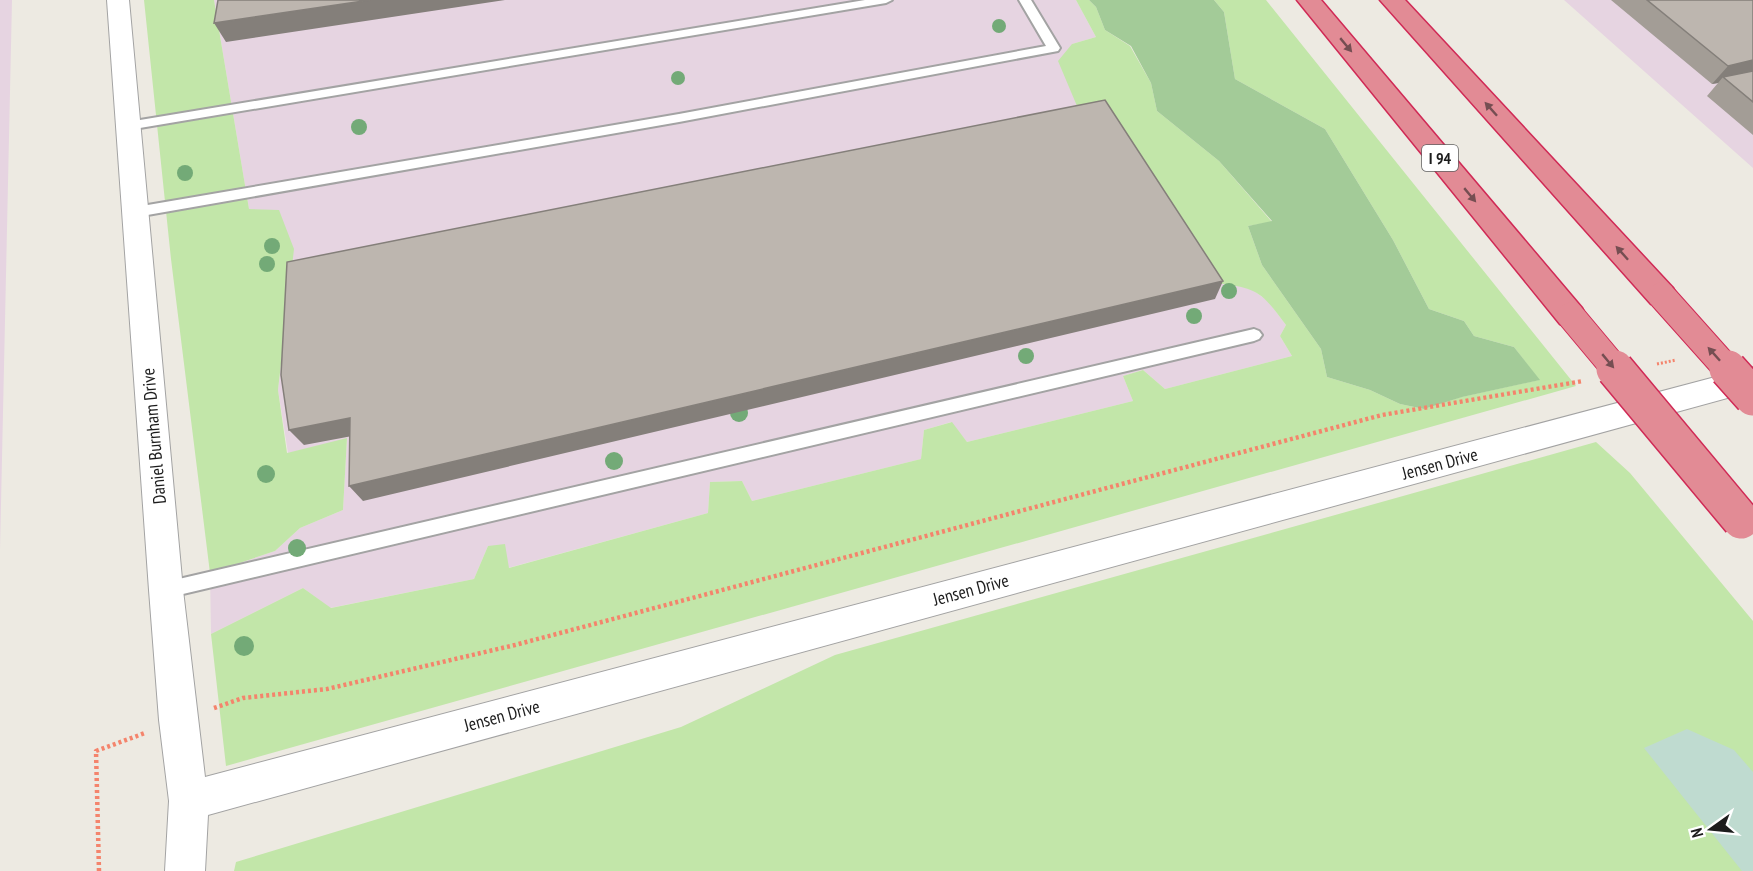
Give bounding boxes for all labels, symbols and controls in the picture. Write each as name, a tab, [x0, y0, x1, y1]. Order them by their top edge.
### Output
one-way arrow	[1339, 37, 1352, 52]
one-way arrow	[1484, 101, 1498, 116]
road number: I 94	[1422, 145, 1458, 171]
one-way arrow	[1464, 187, 1477, 203]
one-way arrow	[1616, 246, 1629, 261]
one-way arrow	[1708, 347, 1721, 362]
one-way arrow	[1601, 353, 1614, 368]
street label: Daniel Burnham Drive	[136, 367, 171, 505]
street label: Jensen Drive	[1398, 442, 1480, 485]
street label: Jensen Drive	[929, 568, 1011, 611]
street label: Jensen Drive	[460, 694, 542, 737]
north arrow	[1681, 799, 1741, 859]
text: N	[1686, 826, 1707, 840]

